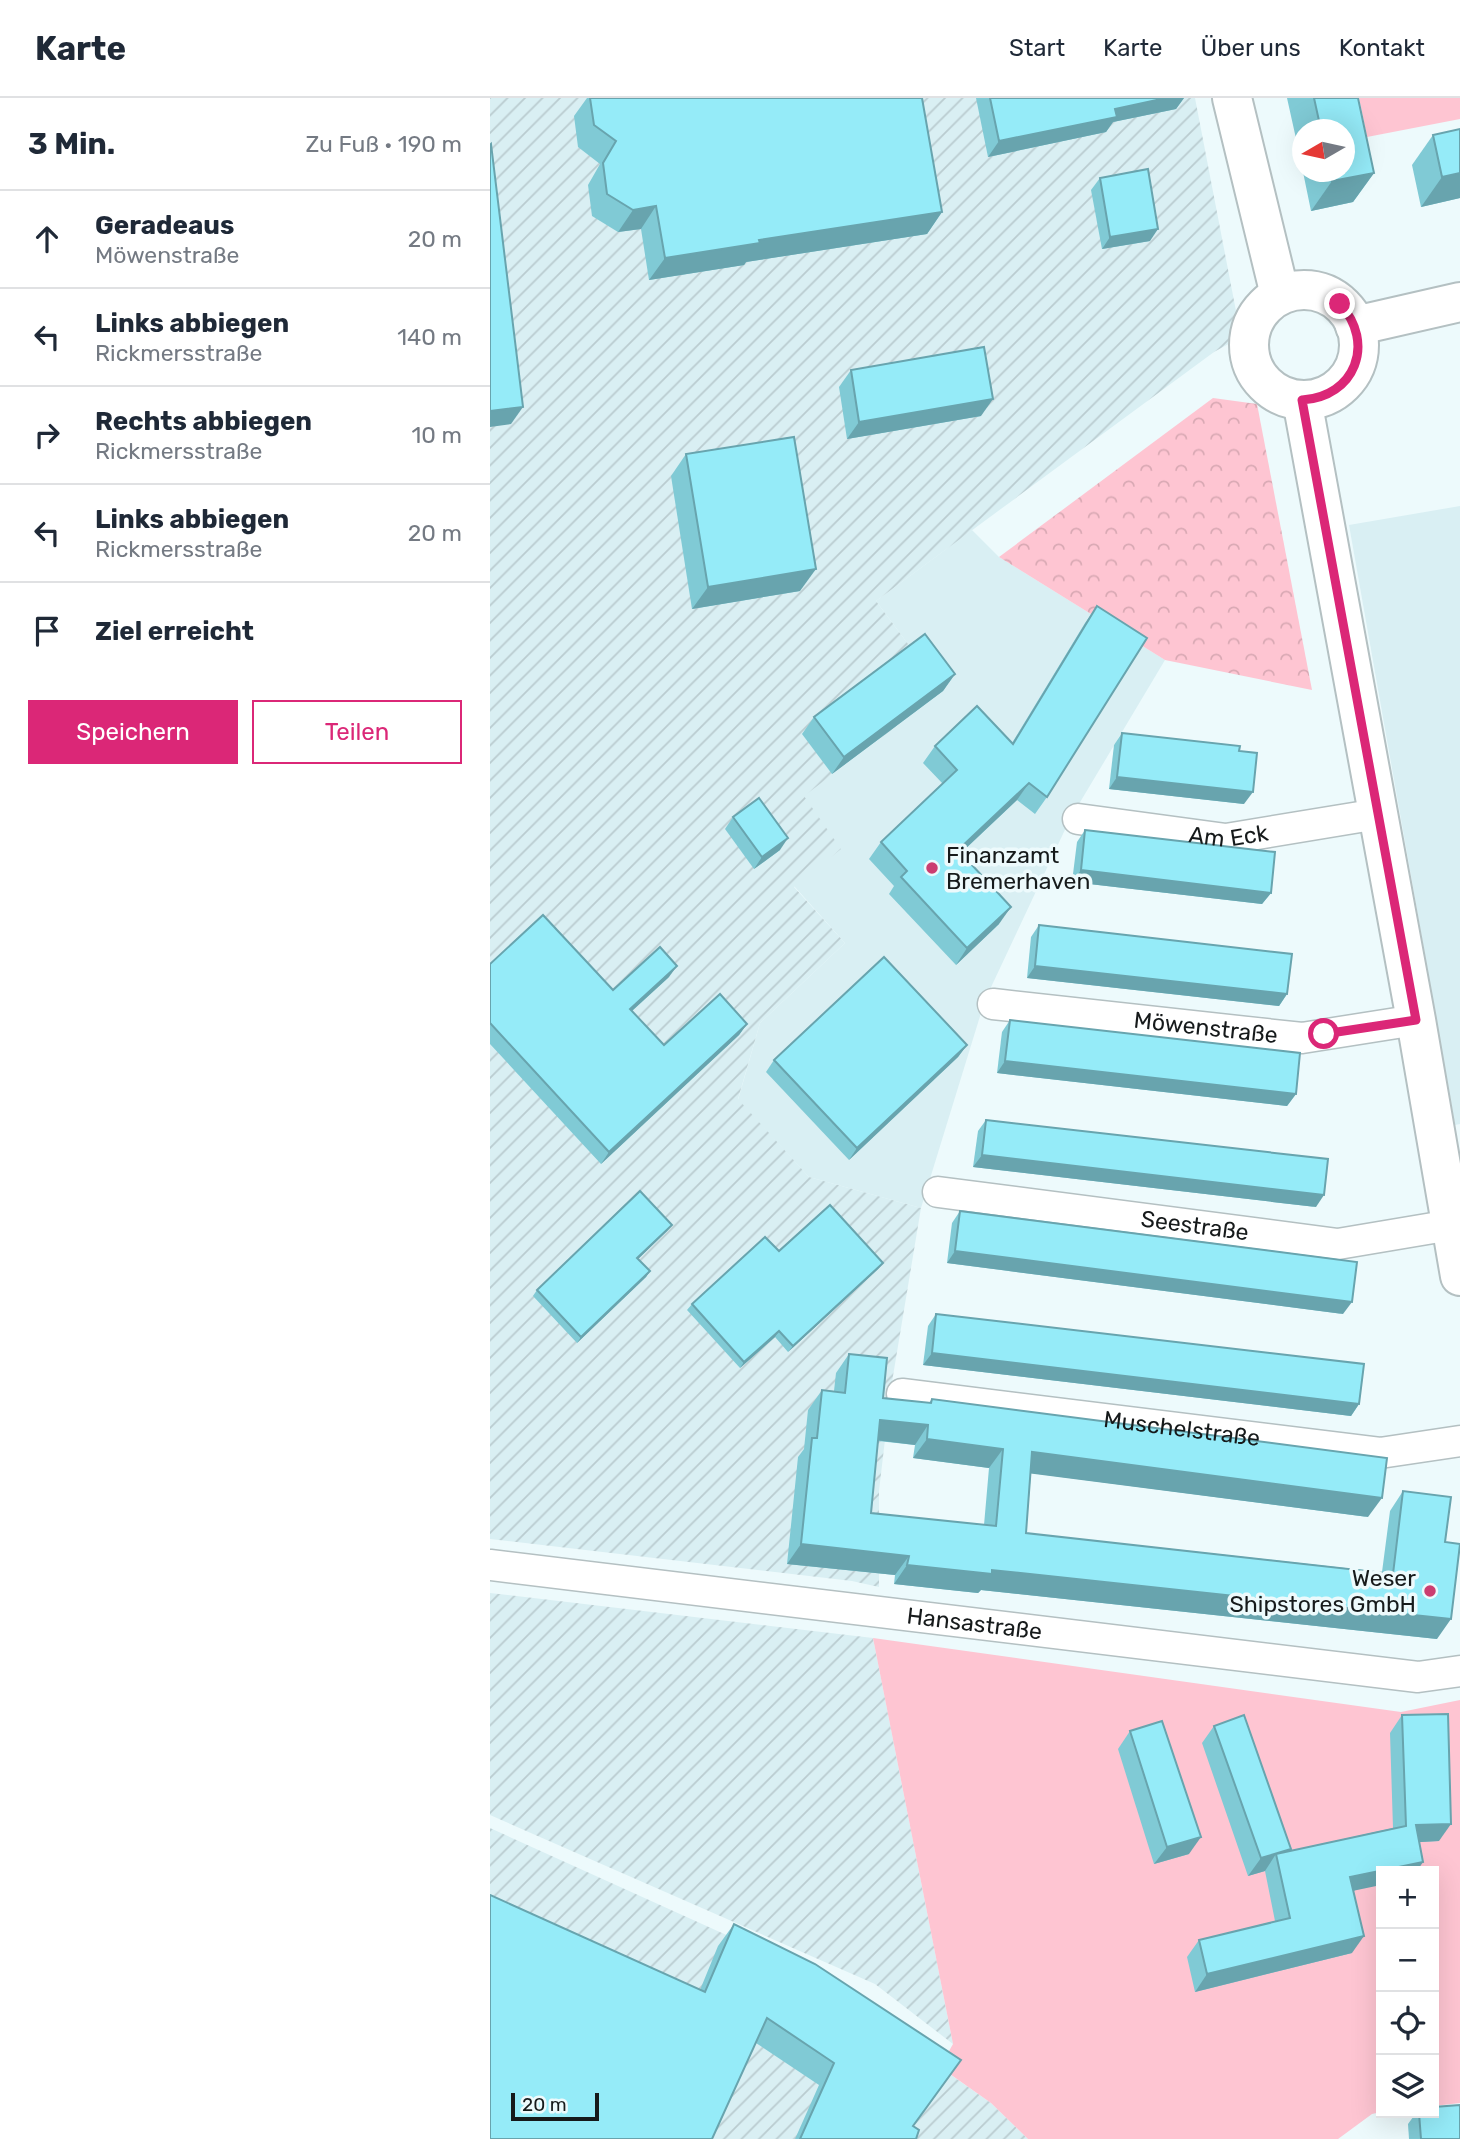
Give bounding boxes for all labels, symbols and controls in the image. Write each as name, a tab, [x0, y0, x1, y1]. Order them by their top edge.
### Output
text: Karte	[35, 29, 126, 68]
text: Start	[1009, 34, 1065, 62]
text: Karte	[1103, 34, 1163, 62]
text: Über uns	[1201, 34, 1301, 62]
text: Kontakt	[1339, 34, 1425, 62]
north arrow	[1292, 119, 1355, 182]
text: 3 Min.	[28, 126, 115, 162]
text: Zu Fuß · 190 m	[305, 130, 462, 158]
text: Geradeaus	[95, 210, 234, 241]
icon: ahead	[28, 220, 66, 258]
text: 20 m	[408, 225, 462, 253]
text: Möwenstraße	[95, 241, 239, 269]
route end	[1324, 288, 1355, 319]
text: Links abbiegen	[95, 308, 289, 339]
icon: left	[28, 318, 66, 356]
text: 140 m	[397, 323, 462, 351]
text: Rickmersstraße	[95, 339, 262, 367]
text: Rechts abbiegen	[95, 406, 312, 437]
icon: right	[28, 416, 66, 454]
text: 10 m	[411, 421, 462, 449]
text: Rickmersstraße	[95, 437, 262, 465]
text: Links abbiegen	[95, 504, 289, 535]
icon: left	[28, 514, 66, 552]
text: 20 m	[408, 519, 462, 547]
text: Rickmersstraße	[95, 535, 262, 563]
icon: arrive	[28, 612, 66, 650]
text: Ziel erreicht	[95, 616, 254, 647]
button: Speichern	[28, 700, 238, 764]
button: Teilen	[252, 700, 462, 764]
street label: Am Eck	[1187, 818, 1270, 853]
place label: Finanzamt Bremerhaven	[946, 841, 1090, 895]
marker: Finanzamt Bremerhaven	[924, 860, 940, 876]
street label: Möwenstraße	[1132, 1006, 1279, 1049]
route start	[1308, 1018, 1339, 1049]
street label: Seestraße	[1139, 1205, 1250, 1246]
street label: Muschelstraße	[1102, 1405, 1262, 1452]
place label: Weser Shipstores GmbH	[1230, 1564, 1416, 1618]
marker: Weser Shipstores GmbH	[1422, 1583, 1438, 1599]
street label: Hansastraße	[905, 1601, 1044, 1646]
map controls	[1376, 1866, 1439, 2118]
button: +	[1376, 1866, 1439, 1929]
button: −	[1376, 1929, 1439, 1992]
button: locate	[1376, 1992, 1439, 2055]
button: layers	[1376, 2055, 1439, 2118]
scale bar	[511, 2090, 598, 2122]
text: 20 m	[522, 2093, 567, 2116]

